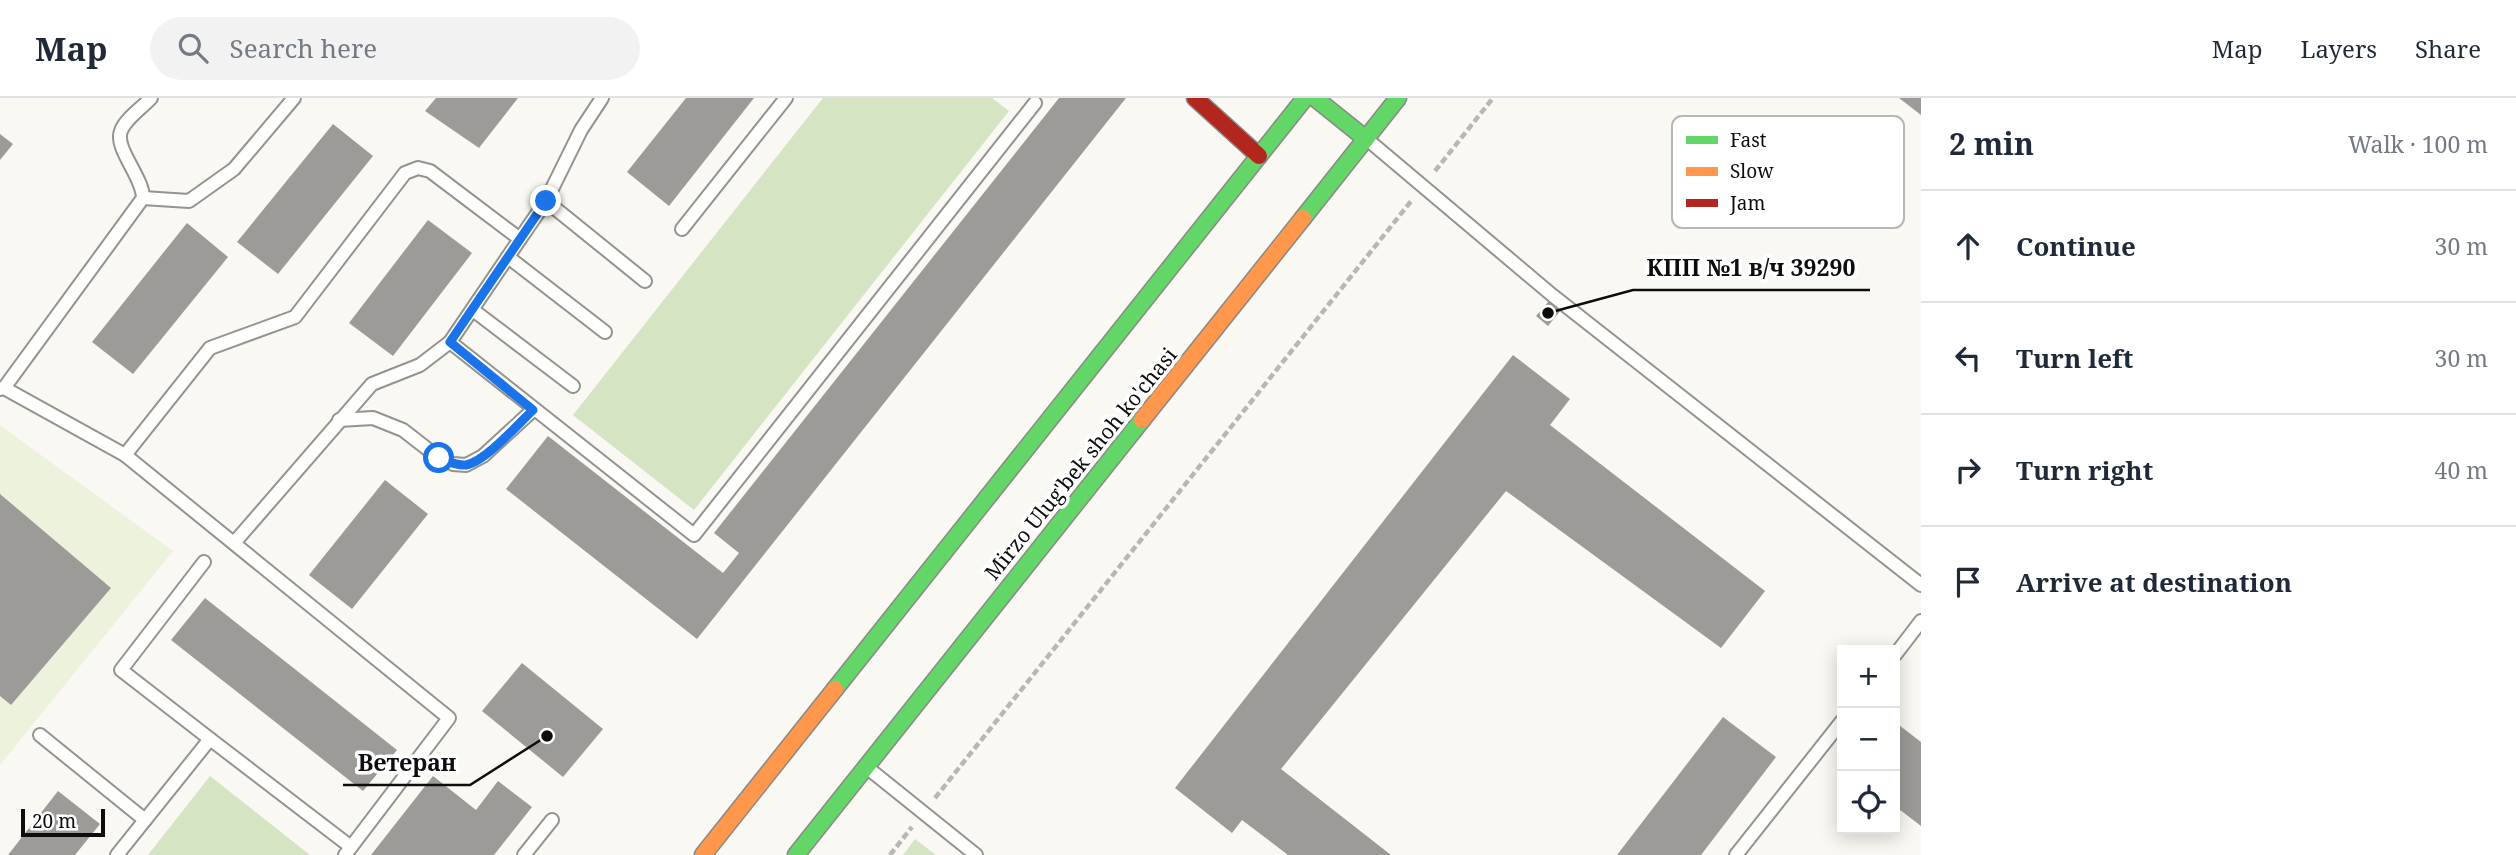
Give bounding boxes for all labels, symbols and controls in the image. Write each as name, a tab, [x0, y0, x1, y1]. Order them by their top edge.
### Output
search box	[150, 17, 640, 80]
text: Map	[35, 26, 108, 71]
icon: search	[174, 29, 212, 67]
text: Search here	[230, 30, 377, 66]
text: Map	[2212, 32, 2263, 65]
text: Layers	[2301, 32, 2377, 65]
text: Share	[2415, 32, 2481, 65]
legend	[1672, 116, 1904, 228]
text: 2 min	[1949, 123, 2034, 164]
text: Fast	[1730, 127, 1767, 153]
text: Walk · 100 m	[2348, 128, 2488, 160]
text: Slow	[1730, 158, 1774, 184]
route end	[530, 185, 561, 216]
text: Jam	[1729, 190, 1765, 216]
icon: ahead	[1949, 227, 1987, 265]
text: Continue	[2016, 228, 2136, 264]
text: 30 m	[2435, 230, 2488, 262]
callout: КПП №1 в/ч 39290	[1633, 246, 1870, 290]
text: КПП №1 в/ч 39290	[1646, 251, 1856, 283]
icon: left	[1949, 339, 1987, 377]
text: Turn left	[2016, 340, 2133, 376]
street label: Mirzo Ulug'bek shoh ko'chasi	[978, 341, 1183, 585]
text: 30 m	[2435, 342, 2488, 374]
route start	[423, 442, 454, 473]
icon: right	[1949, 451, 1987, 489]
text: Turn right	[2016, 452, 2153, 488]
text: 40 m	[2435, 454, 2488, 486]
icon: arrive	[1949, 563, 1987, 601]
text: Arrive at destination	[2016, 564, 2292, 600]
map controls	[1837, 645, 1900, 834]
button: +	[1837, 645, 1900, 708]
button: −	[1837, 708, 1900, 771]
callout: Ветеран	[343, 741, 470, 785]
text: Ветеран	[358, 746, 457, 778]
button: locate	[1837, 771, 1900, 834]
scale bar	[21, 806, 105, 838]
text: 20 m	[32, 808, 76, 834]

